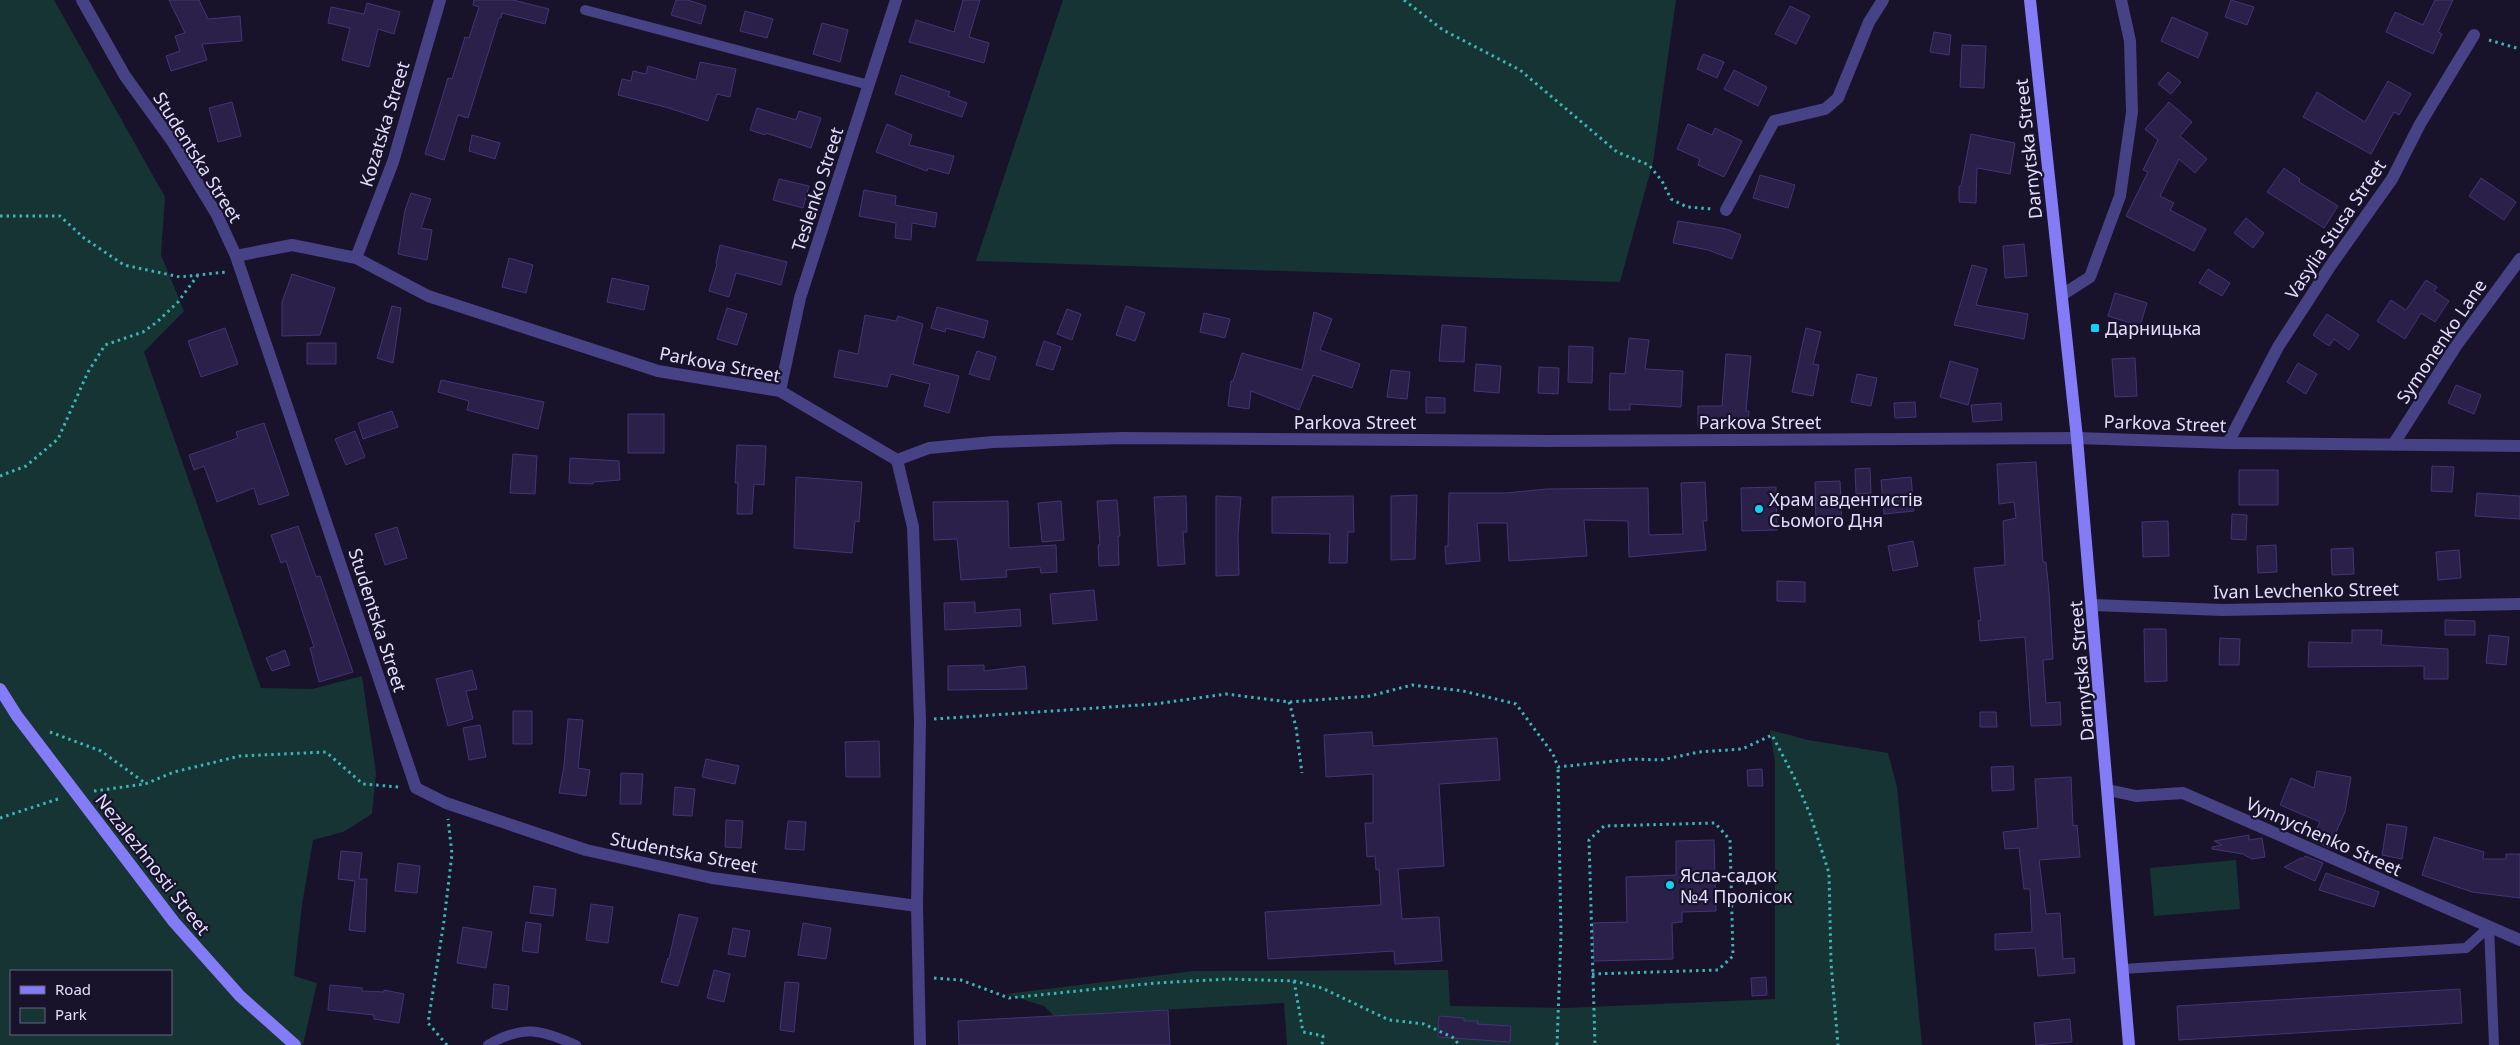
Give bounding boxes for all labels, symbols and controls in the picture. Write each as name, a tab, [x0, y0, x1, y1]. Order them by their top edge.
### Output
street label: Kozatska Street	[353, 58, 415, 190]
street label: Darnytska Street	[2009, 77, 2047, 220]
street label: Studentska Street	[148, 87, 248, 227]
street label: Teslenko Street	[786, 124, 848, 254]
street label: Vasylia Stusa Street	[2279, 154, 2391, 304]
street label: Symonenko Lane	[2390, 274, 2492, 408]
place label: Дарницька	[2105, 316, 2201, 340]
marker: Дарницька	[2089, 322, 2101, 334]
street label: Parkova Street	[657, 341, 783, 388]
street label: Parkova Street	[2103, 409, 2227, 437]
street label: Parkova Street	[1294, 410, 1417, 434]
street label: Parkova Street	[1699, 410, 1822, 434]
place label: Храм авдентистів Сьомого Дня	[1769, 487, 1923, 532]
marker: Храм авдентистів Сьомого Дня	[1753, 503, 1765, 515]
street label: Studentska Street	[343, 545, 413, 695]
street label: Ivan Levchenko Street	[2213, 576, 2400, 604]
street label: Darnytska Street	[2063, 599, 2099, 742]
street label: Nezalezhnosti Street	[90, 788, 216, 940]
street label: Vynnychenko Street	[2242, 791, 2406, 881]
street label: Studentska Street	[608, 826, 760, 878]
place label: Ясла-садок №4 Пролісок	[1680, 863, 1793, 908]
marker: Ясла-садок №4 Пролісок	[1664, 879, 1676, 891]
legend	[10, 970, 172, 1035]
text: Road	[55, 979, 91, 999]
text: Park	[55, 1004, 87, 1024]

